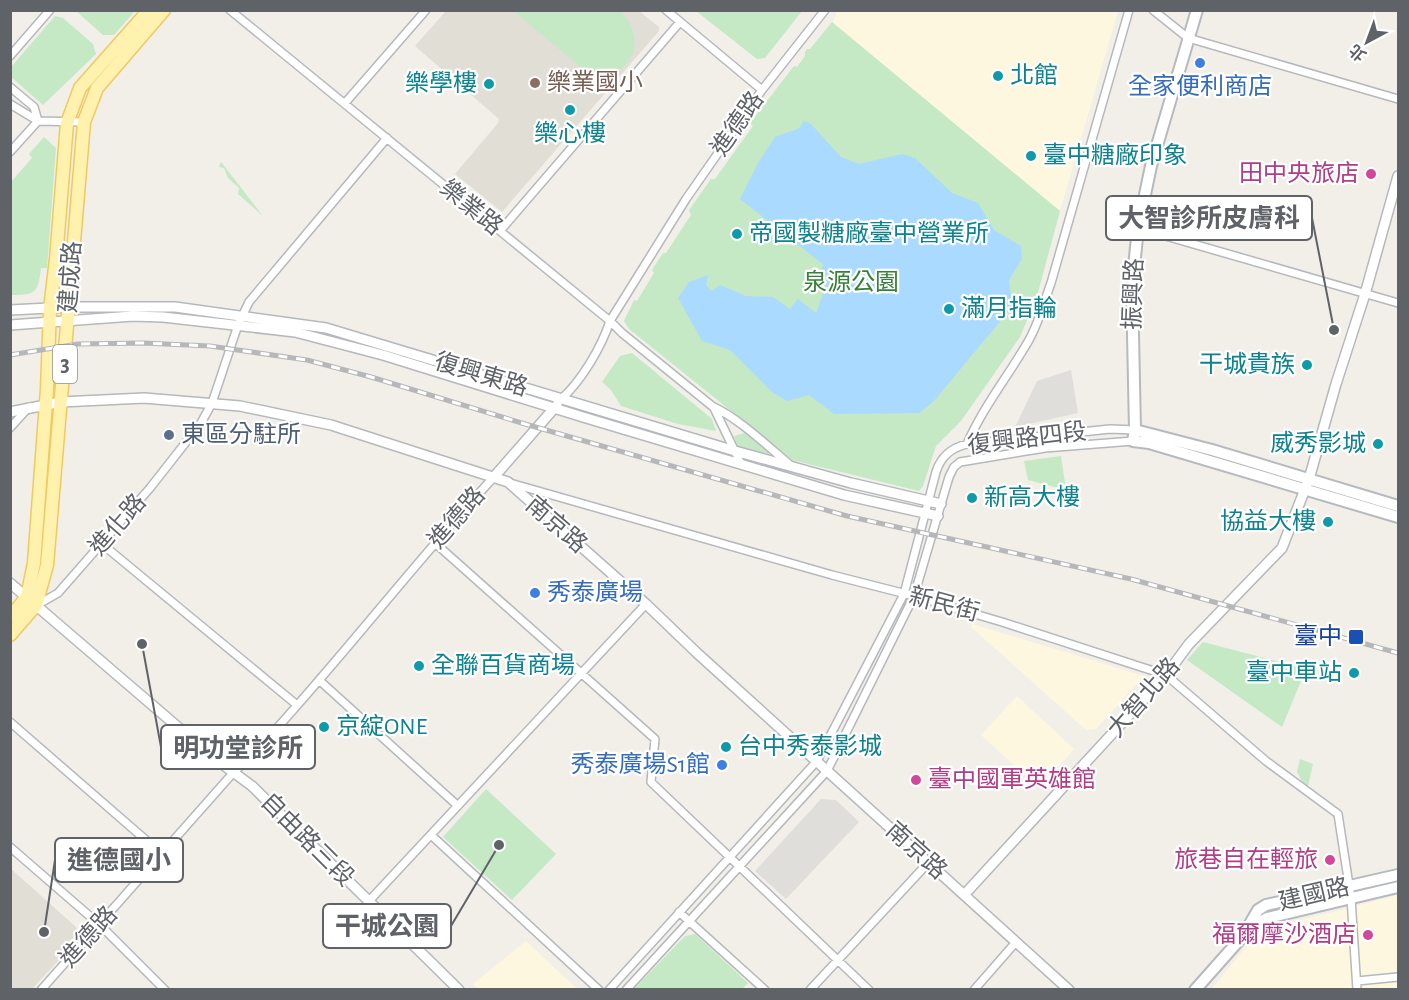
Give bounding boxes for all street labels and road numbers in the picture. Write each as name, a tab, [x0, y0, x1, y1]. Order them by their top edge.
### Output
street label: 進德路	[706, 86, 768, 160]
street label: 樂業路	[435, 174, 508, 240]
street label: 建成路	[55, 240, 85, 314]
street label: 振興路	[1119, 258, 1147, 330]
road number: 3	[53, 345, 77, 383]
street label: 復興東路	[432, 348, 531, 401]
street label: 復興路四段	[966, 418, 1088, 458]
street label: 進德路	[423, 482, 490, 553]
street label: 進化路	[84, 489, 151, 560]
street label: 南京路	[521, 491, 592, 558]
street label: 新民街	[906, 582, 982, 626]
street label: 大智北路	[1102, 653, 1185, 742]
street label: 自由路三段	[256, 788, 359, 891]
street label: 南京路	[881, 817, 952, 884]
street label: 建國路	[1276, 873, 1352, 915]
street label: 進德路	[55, 901, 122, 972]

